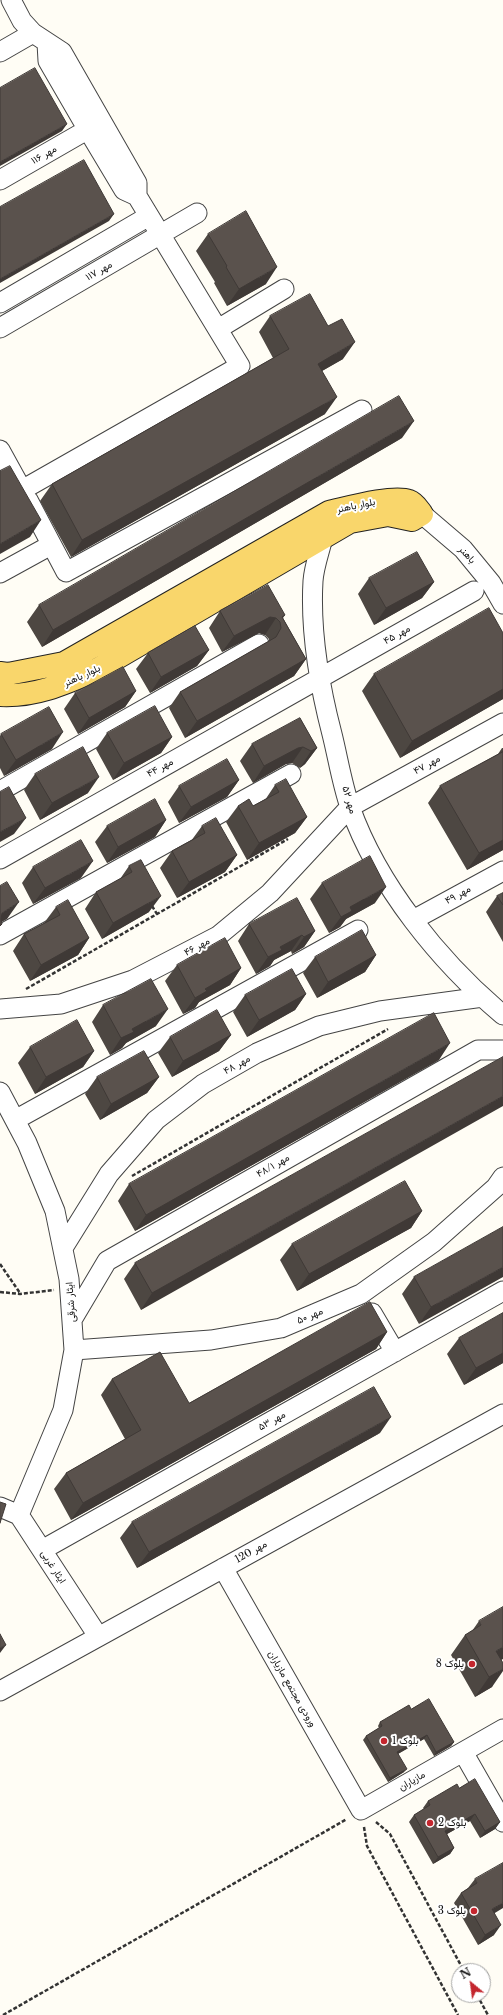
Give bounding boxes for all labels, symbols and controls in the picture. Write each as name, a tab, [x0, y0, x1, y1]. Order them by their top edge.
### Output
street label: مهر ۱۱۶	[29, 143, 59, 167]
street label: مهر ۱۱۷	[84, 259, 114, 283]
street label: بلوار باهنر	[336, 496, 376, 516]
street label: باهنر	[456, 544, 478, 566]
street label: مهر ۴۵	[382, 623, 412, 647]
street label: بلوار باهنر	[62, 662, 102, 690]
street label: مهر ۴۷	[412, 753, 442, 777]
street label: مهر ۴۴	[145, 756, 175, 780]
street label: مهر ۵۲	[339, 785, 359, 815]
street label: مهر ۴۹	[443, 883, 473, 907]
street label: مهر ۴۶	[182, 935, 212, 959]
street label: مهر ۴۸	[222, 1053, 252, 1077]
street label: مهر ۴۸/۱	[254, 1152, 292, 1180]
street label: ایثار شرقی	[64, 1281, 78, 1323]
street label: مهر ۵۰	[295, 1305, 325, 1327]
street label: مهر ۵۳	[256, 1409, 288, 1433]
street label: مهر 120	[233, 1538, 269, 1566]
street label: ایثار غربی	[38, 1548, 68, 1586]
street label: ورودی مجتمع مازیاران	[265, 1649, 319, 1729]
place label: بلوک 8	[436, 1658, 464, 1670]
marker: بلوک 8	[467, 1659, 477, 1669]
place label: بلوک 1	[392, 1735, 419, 1747]
marker: بلوک 1	[379, 1736, 389, 1746]
street label: مازیاران	[396, 1769, 428, 1793]
place label: بلوک 2	[438, 1817, 466, 1829]
marker: بلوک 2	[425, 1818, 435, 1828]
place label: بلوک 3	[438, 1905, 466, 1917]
marker: بلوک 3	[469, 1906, 479, 1916]
north arrow	[451, 1963, 491, 2003]
text: N	[458, 1965, 474, 1982]

